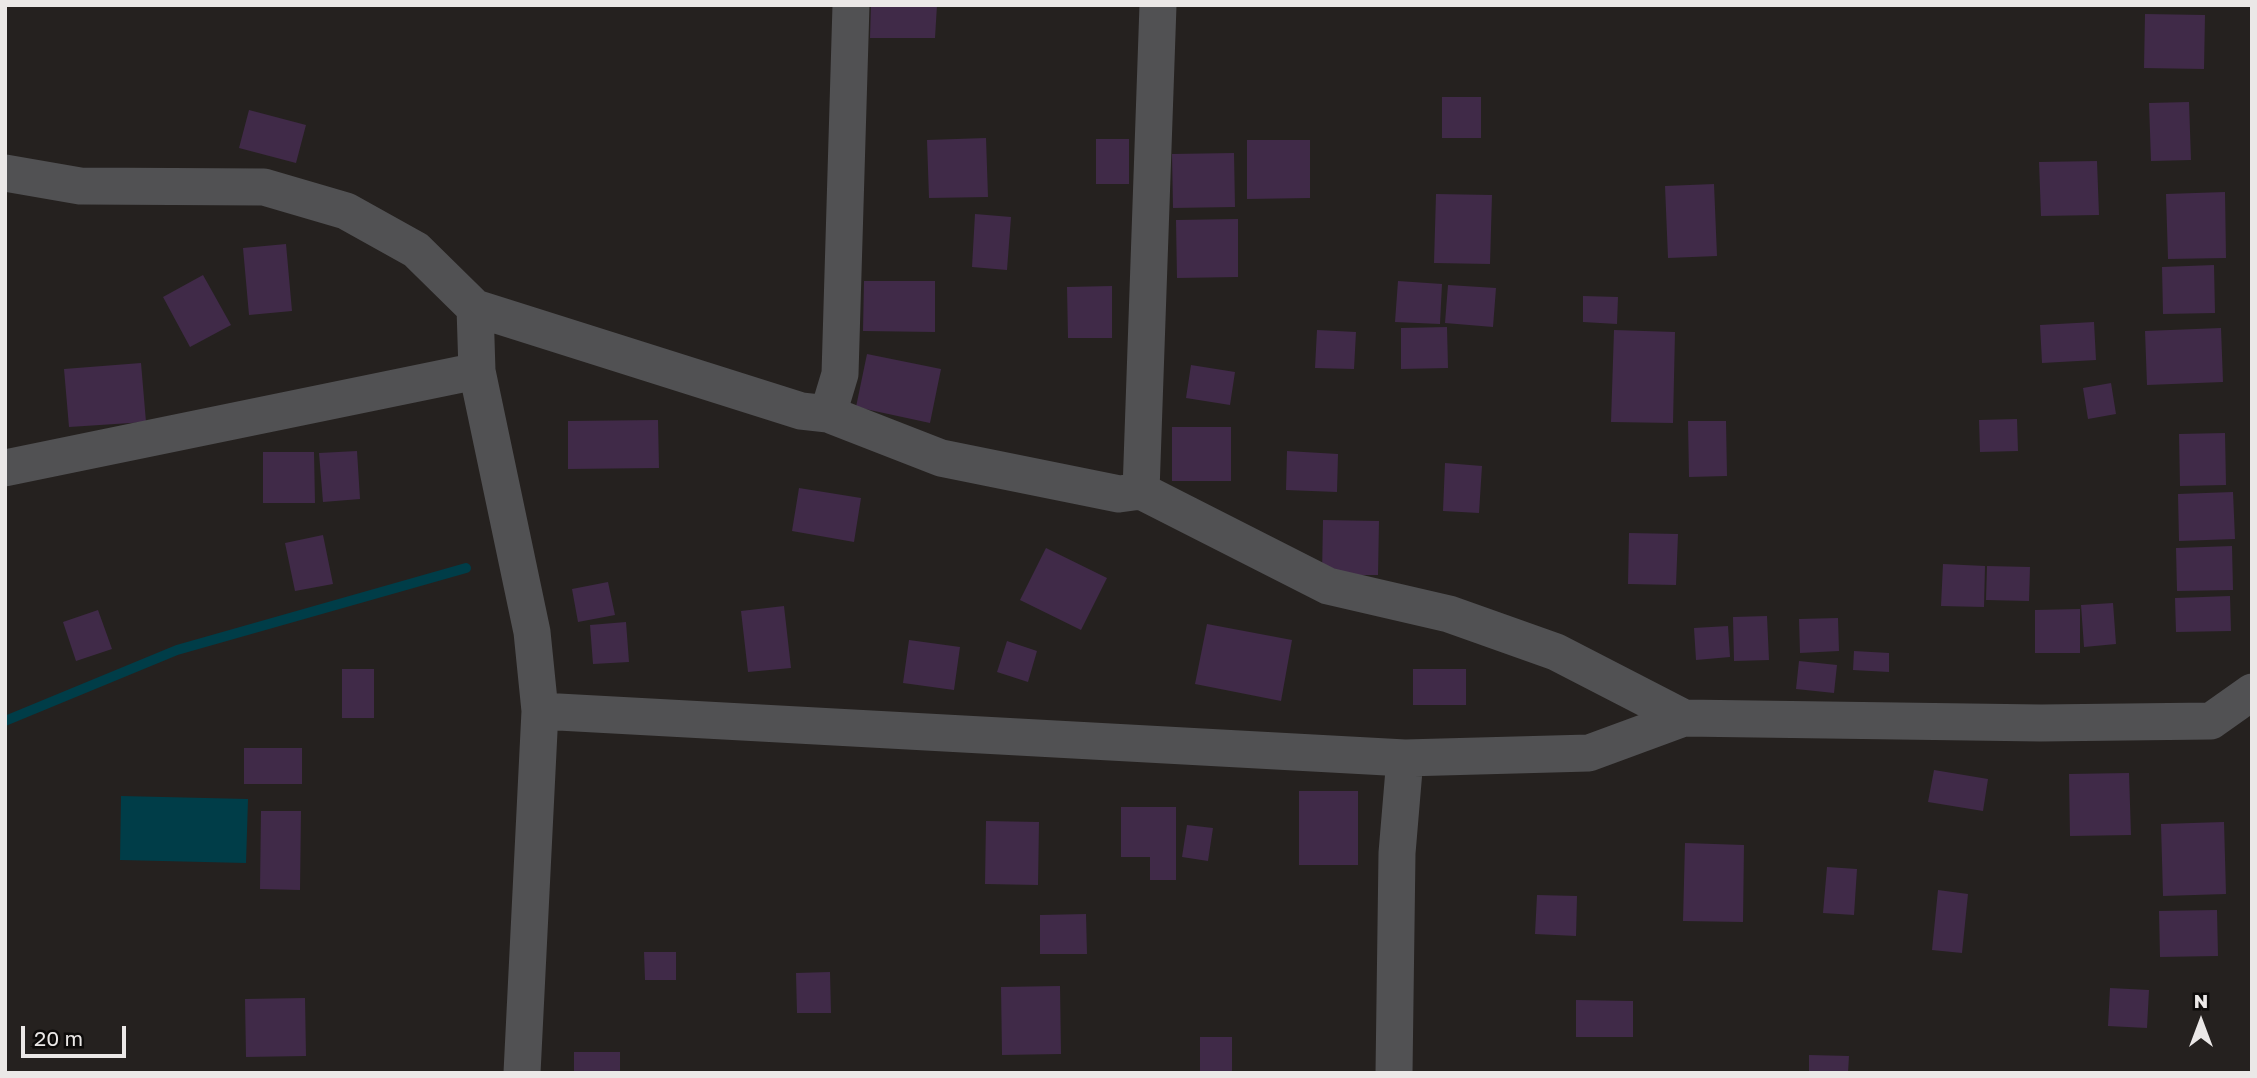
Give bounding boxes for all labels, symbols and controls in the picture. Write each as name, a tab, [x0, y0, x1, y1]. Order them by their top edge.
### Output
north arrow	[2166, 987, 2236, 1057]
text: N	[2194, 989, 2208, 1012]
scale bar	[24, 1012, 130, 1056]
text: 20 m	[34, 1025, 83, 1051]

